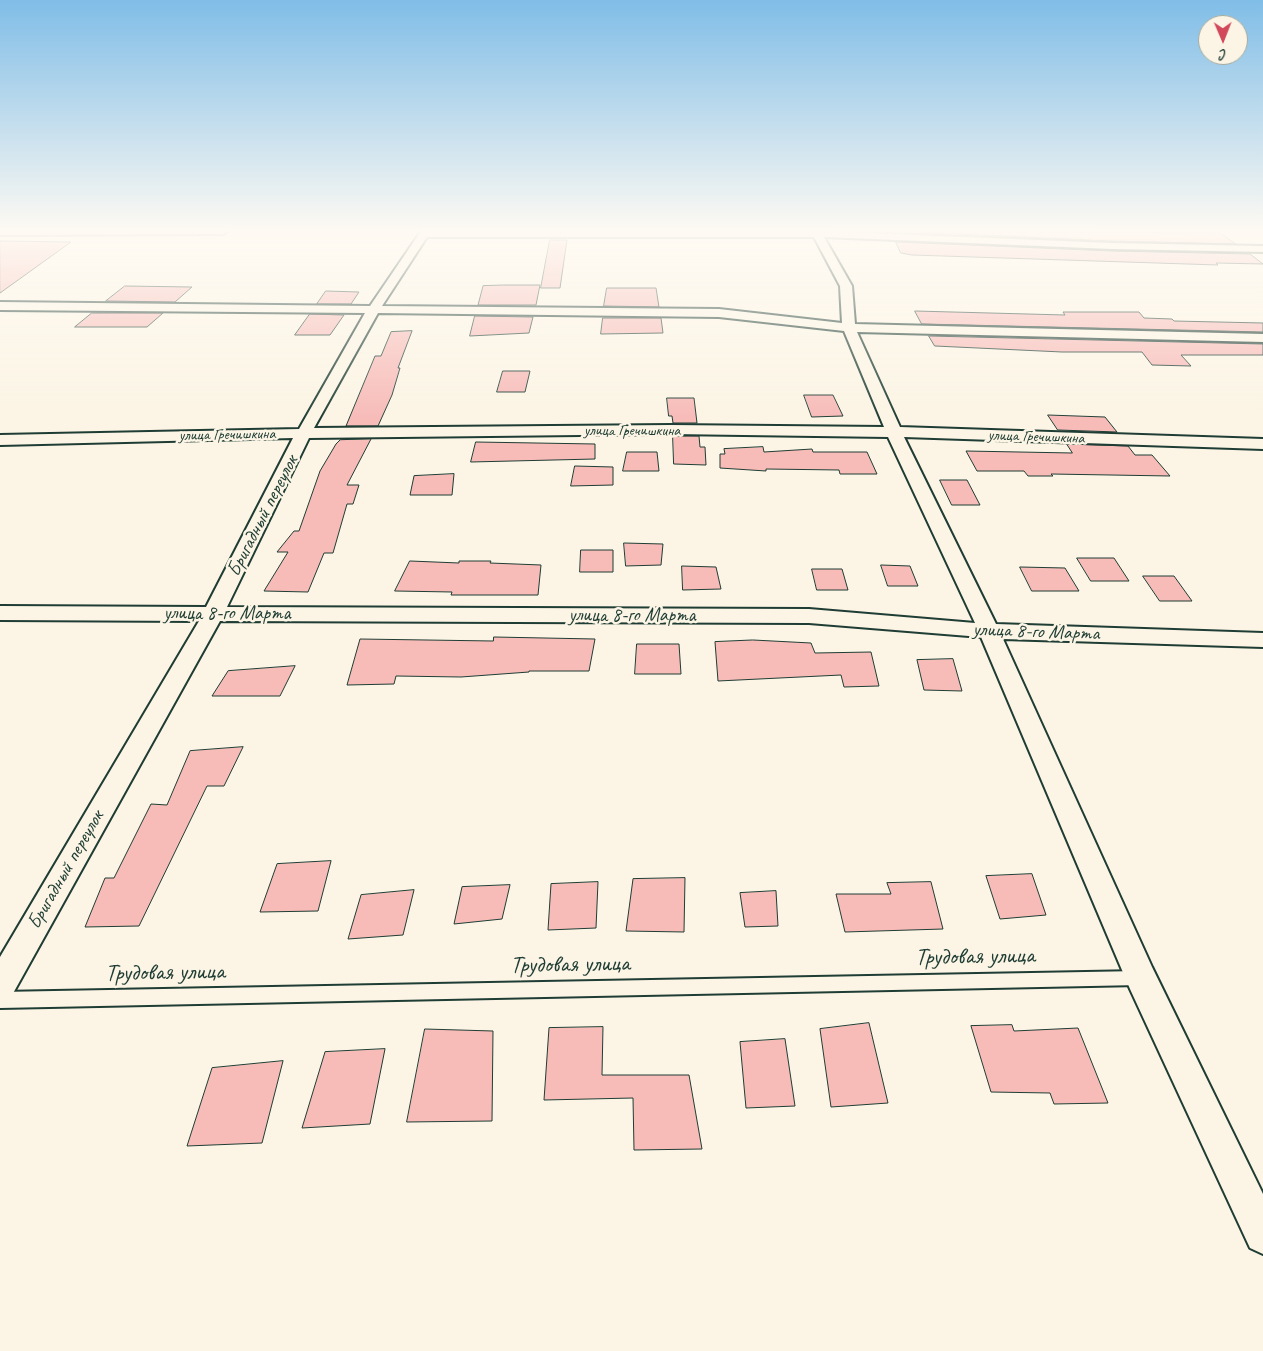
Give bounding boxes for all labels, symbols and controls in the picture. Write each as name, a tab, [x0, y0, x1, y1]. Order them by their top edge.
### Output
north arrow	[1198, 15, 1248, 65]
text: С	[1220, 46, 1227, 63]
street label: улица Гречишкина	[584, 421, 680, 441]
street label: улица Гречишкина	[179, 425, 275, 445]
street label: улица Гречишкина	[987, 426, 1085, 448]
street label: Бригадный переулок	[222, 452, 304, 580]
street label: улица 8-го Марта	[164, 602, 290, 626]
street label: улица 8-го Марта	[569, 604, 695, 628]
street label: улица 8-го Марта	[972, 618, 1100, 646]
street label: Бригадный переулок	[22, 807, 110, 933]
street label: Трудовая улица	[915, 942, 1035, 972]
street label: Трудовая улица	[510, 950, 630, 980]
street label: Трудовая улица	[105, 958, 225, 988]

